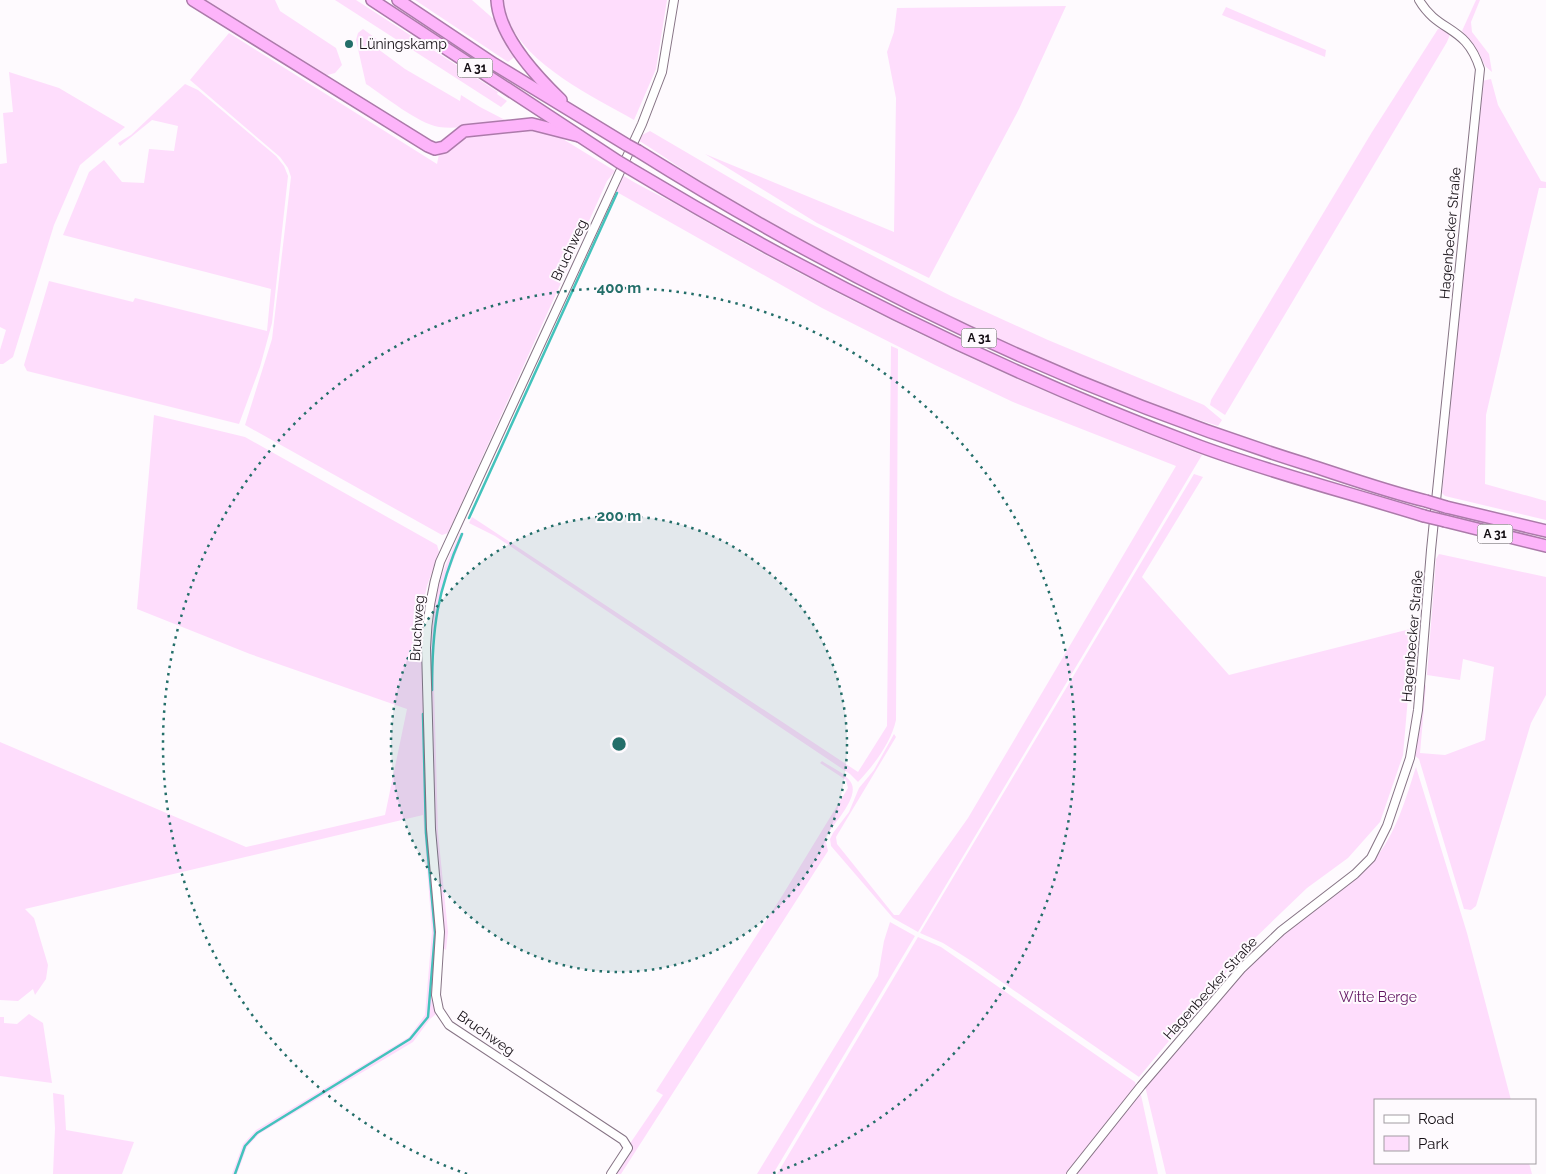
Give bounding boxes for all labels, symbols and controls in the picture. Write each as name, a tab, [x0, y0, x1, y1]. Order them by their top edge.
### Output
place label: Lüningskamp	[359, 36, 447, 52]
marker: Lüningskamp	[343, 38, 355, 50]
road number: A 31	[458, 58, 492, 78]
street label: Hagenbecker Straße	[1436, 166, 1464, 300]
street label: Bruchweg	[548, 217, 590, 283]
text: 400 m	[597, 279, 641, 297]
road number: A 31	[962, 328, 996, 348]
text: 200 m	[597, 507, 641, 525]
road number: A 31	[1478, 524, 1512, 544]
street label: Hagenbecker Straße	[1398, 569, 1426, 703]
street label: Bruchweg	[407, 594, 427, 662]
centre of rings	[610, 735, 628, 753]
street label: Hagenbecker Straße	[1160, 933, 1260, 1043]
park label: Witte Berge	[1339, 989, 1417, 1005]
street label: Bruchweg	[454, 1007, 518, 1059]
legend	[1374, 1099, 1536, 1164]
text: Road	[1418, 1110, 1454, 1128]
text: Park	[1418, 1135, 1449, 1153]

